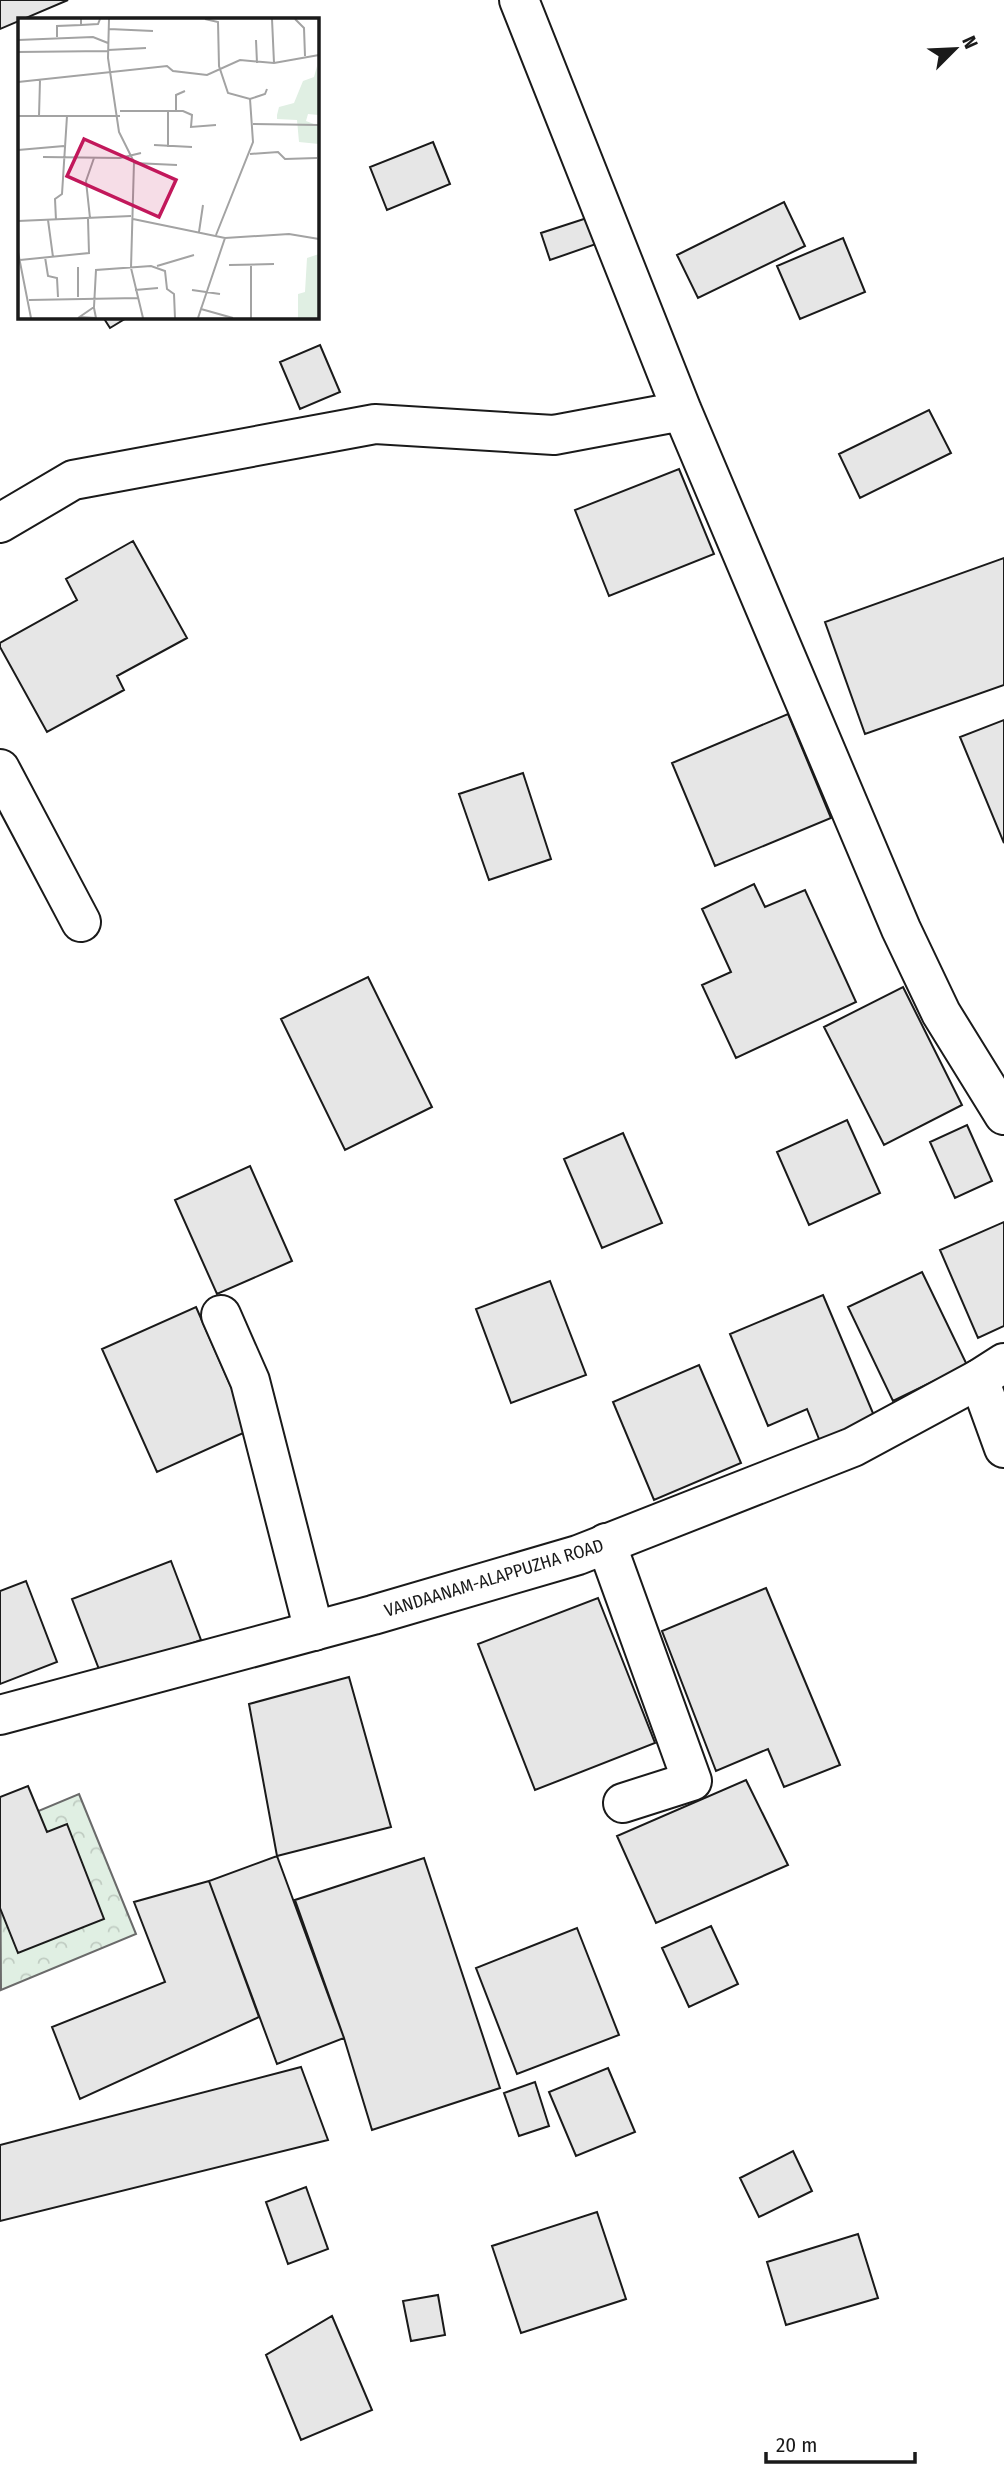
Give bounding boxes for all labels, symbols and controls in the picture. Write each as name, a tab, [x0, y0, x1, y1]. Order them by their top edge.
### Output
north arrow	[920, 14, 990, 84]
inset map	[18, 18, 318, 318]
text: N	[957, 32, 983, 52]
street label: VANDAANAM-ALAPPUZHA ROAD	[382, 1534, 606, 1622]
scale bar	[766, 2420, 915, 2464]
text: 20 m	[776, 2432, 817, 2458]

